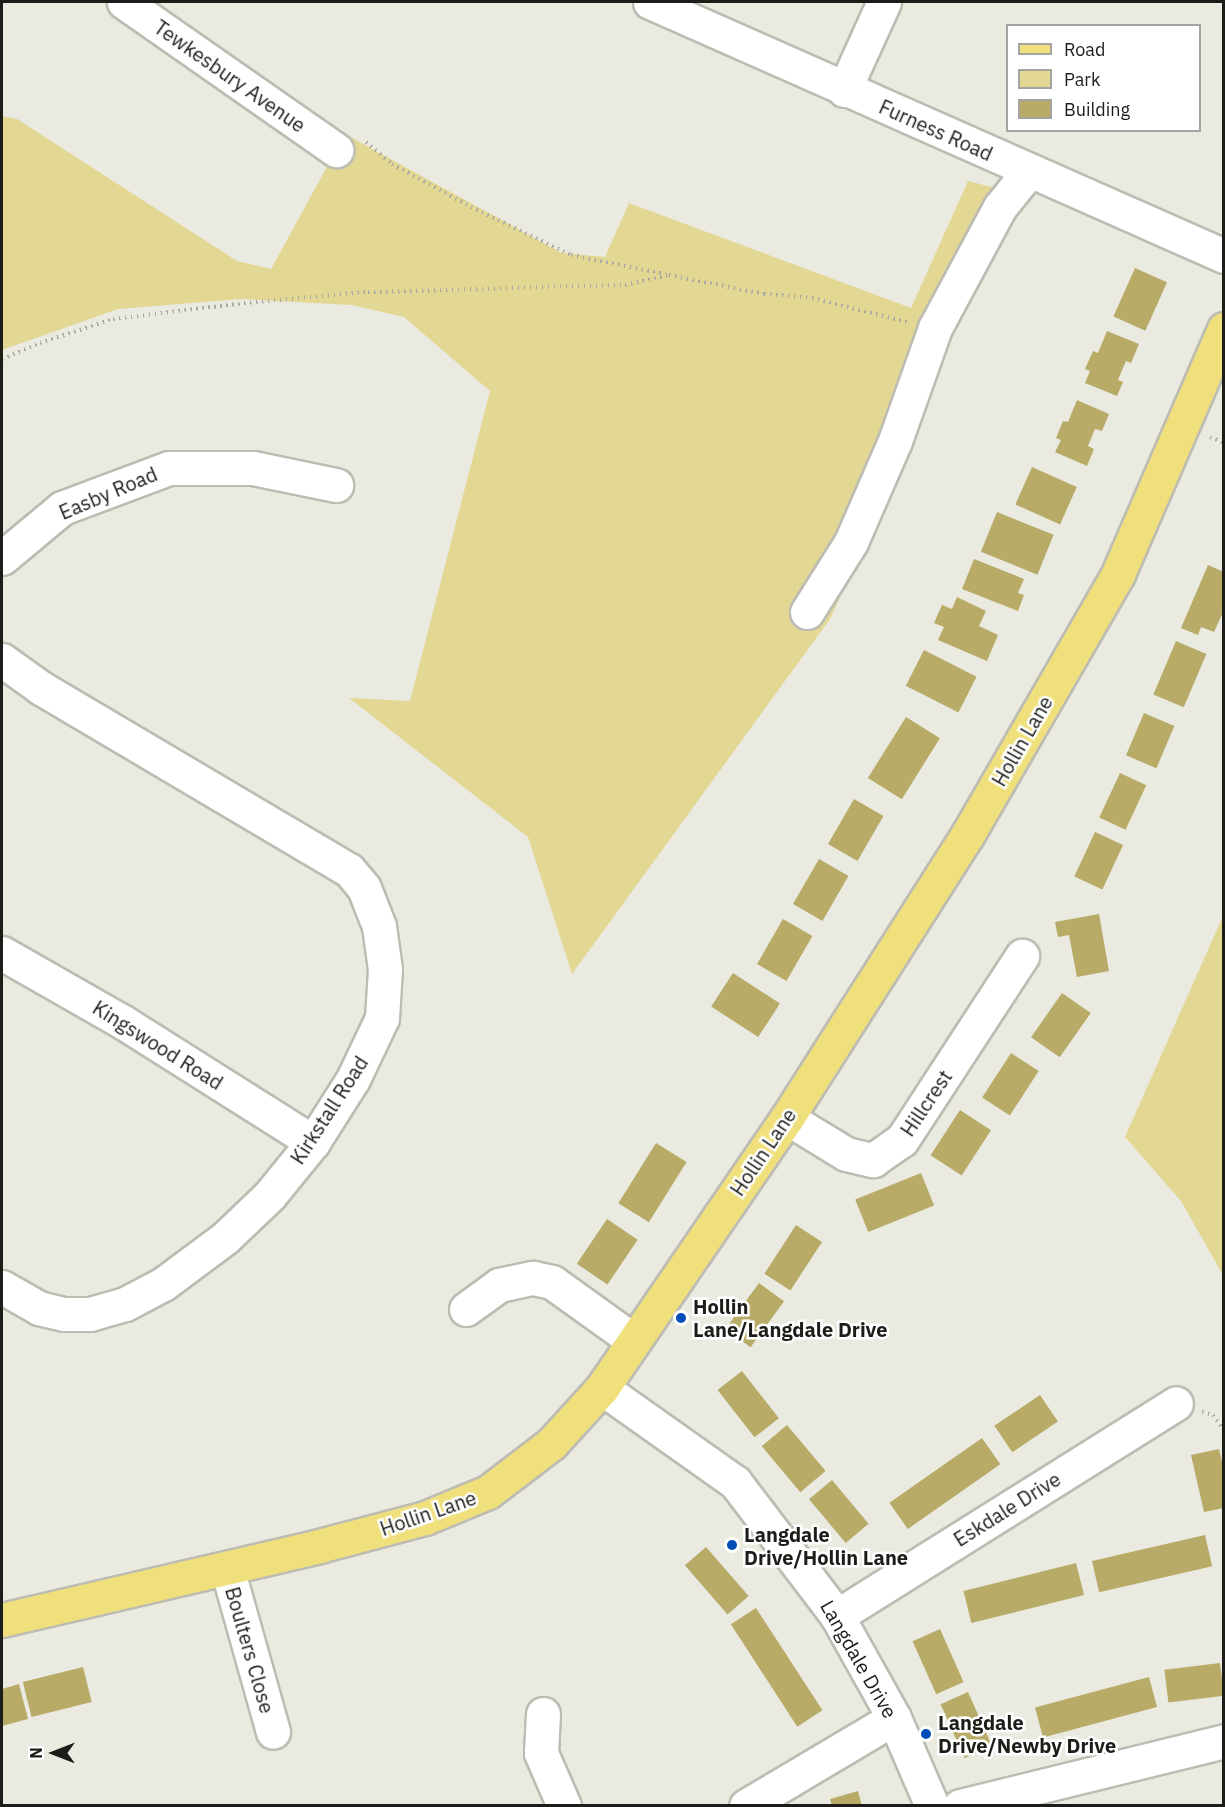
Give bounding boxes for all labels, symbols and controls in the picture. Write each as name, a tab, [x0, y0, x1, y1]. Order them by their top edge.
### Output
street label: Tewkesbury Avenue	[150, 15, 310, 137]
legend	[1006, 24, 1201, 132]
text: Road	[1064, 38, 1105, 61]
text: Park	[1064, 68, 1100, 91]
street label: Furness Road	[875, 94, 997, 166]
text: Building	[1064, 98, 1130, 121]
street label: Easby Road	[55, 462, 161, 524]
street label: Hollin Lane	[987, 692, 1057, 790]
street label: Kingswood Road	[88, 995, 228, 1095]
street label: Kirkstall Road	[285, 1051, 373, 1169]
street label: Hillcrest	[895, 1065, 957, 1141]
street label: Hollin Lane	[725, 1104, 801, 1200]
place label: Hollin Lane/Langdale Drive	[693, 1294, 887, 1341]
marker: Hollin Lane/Langdale Drive	[674, 1311, 688, 1325]
street label: Eskdale Drive	[949, 1467, 1065, 1551]
street label: Hollin Lane	[377, 1485, 479, 1541]
place label: Langdale Drive/Hollin Lane	[744, 1522, 908, 1569]
marker: Langdale Drive/Hollin Lane	[725, 1538, 739, 1552]
street label: Boulters Close	[220, 1584, 280, 1716]
street label: Langdale Drive	[816, 1596, 902, 1722]
place label: Langdale Drive/Newby Drive	[938, 1710, 1116, 1757]
north arrow	[24, 1723, 84, 1783]
marker: Langdale Drive/Newby Drive	[919, 1727, 933, 1741]
text: N	[26, 1747, 46, 1759]

